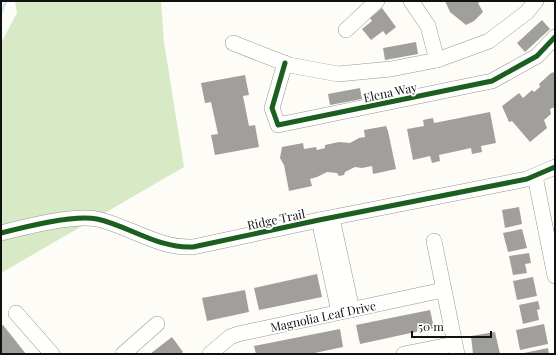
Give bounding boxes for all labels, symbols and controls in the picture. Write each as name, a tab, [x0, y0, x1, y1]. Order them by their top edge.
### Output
street label: Elena Way	[362, 79, 418, 105]
street label: Ridge Trail	[245, 205, 307, 233]
street label: Magnolia Leaf Drive	[269, 297, 377, 335]
scale bar	[412, 313, 491, 339]
text: 50 m	[418, 318, 444, 334]

